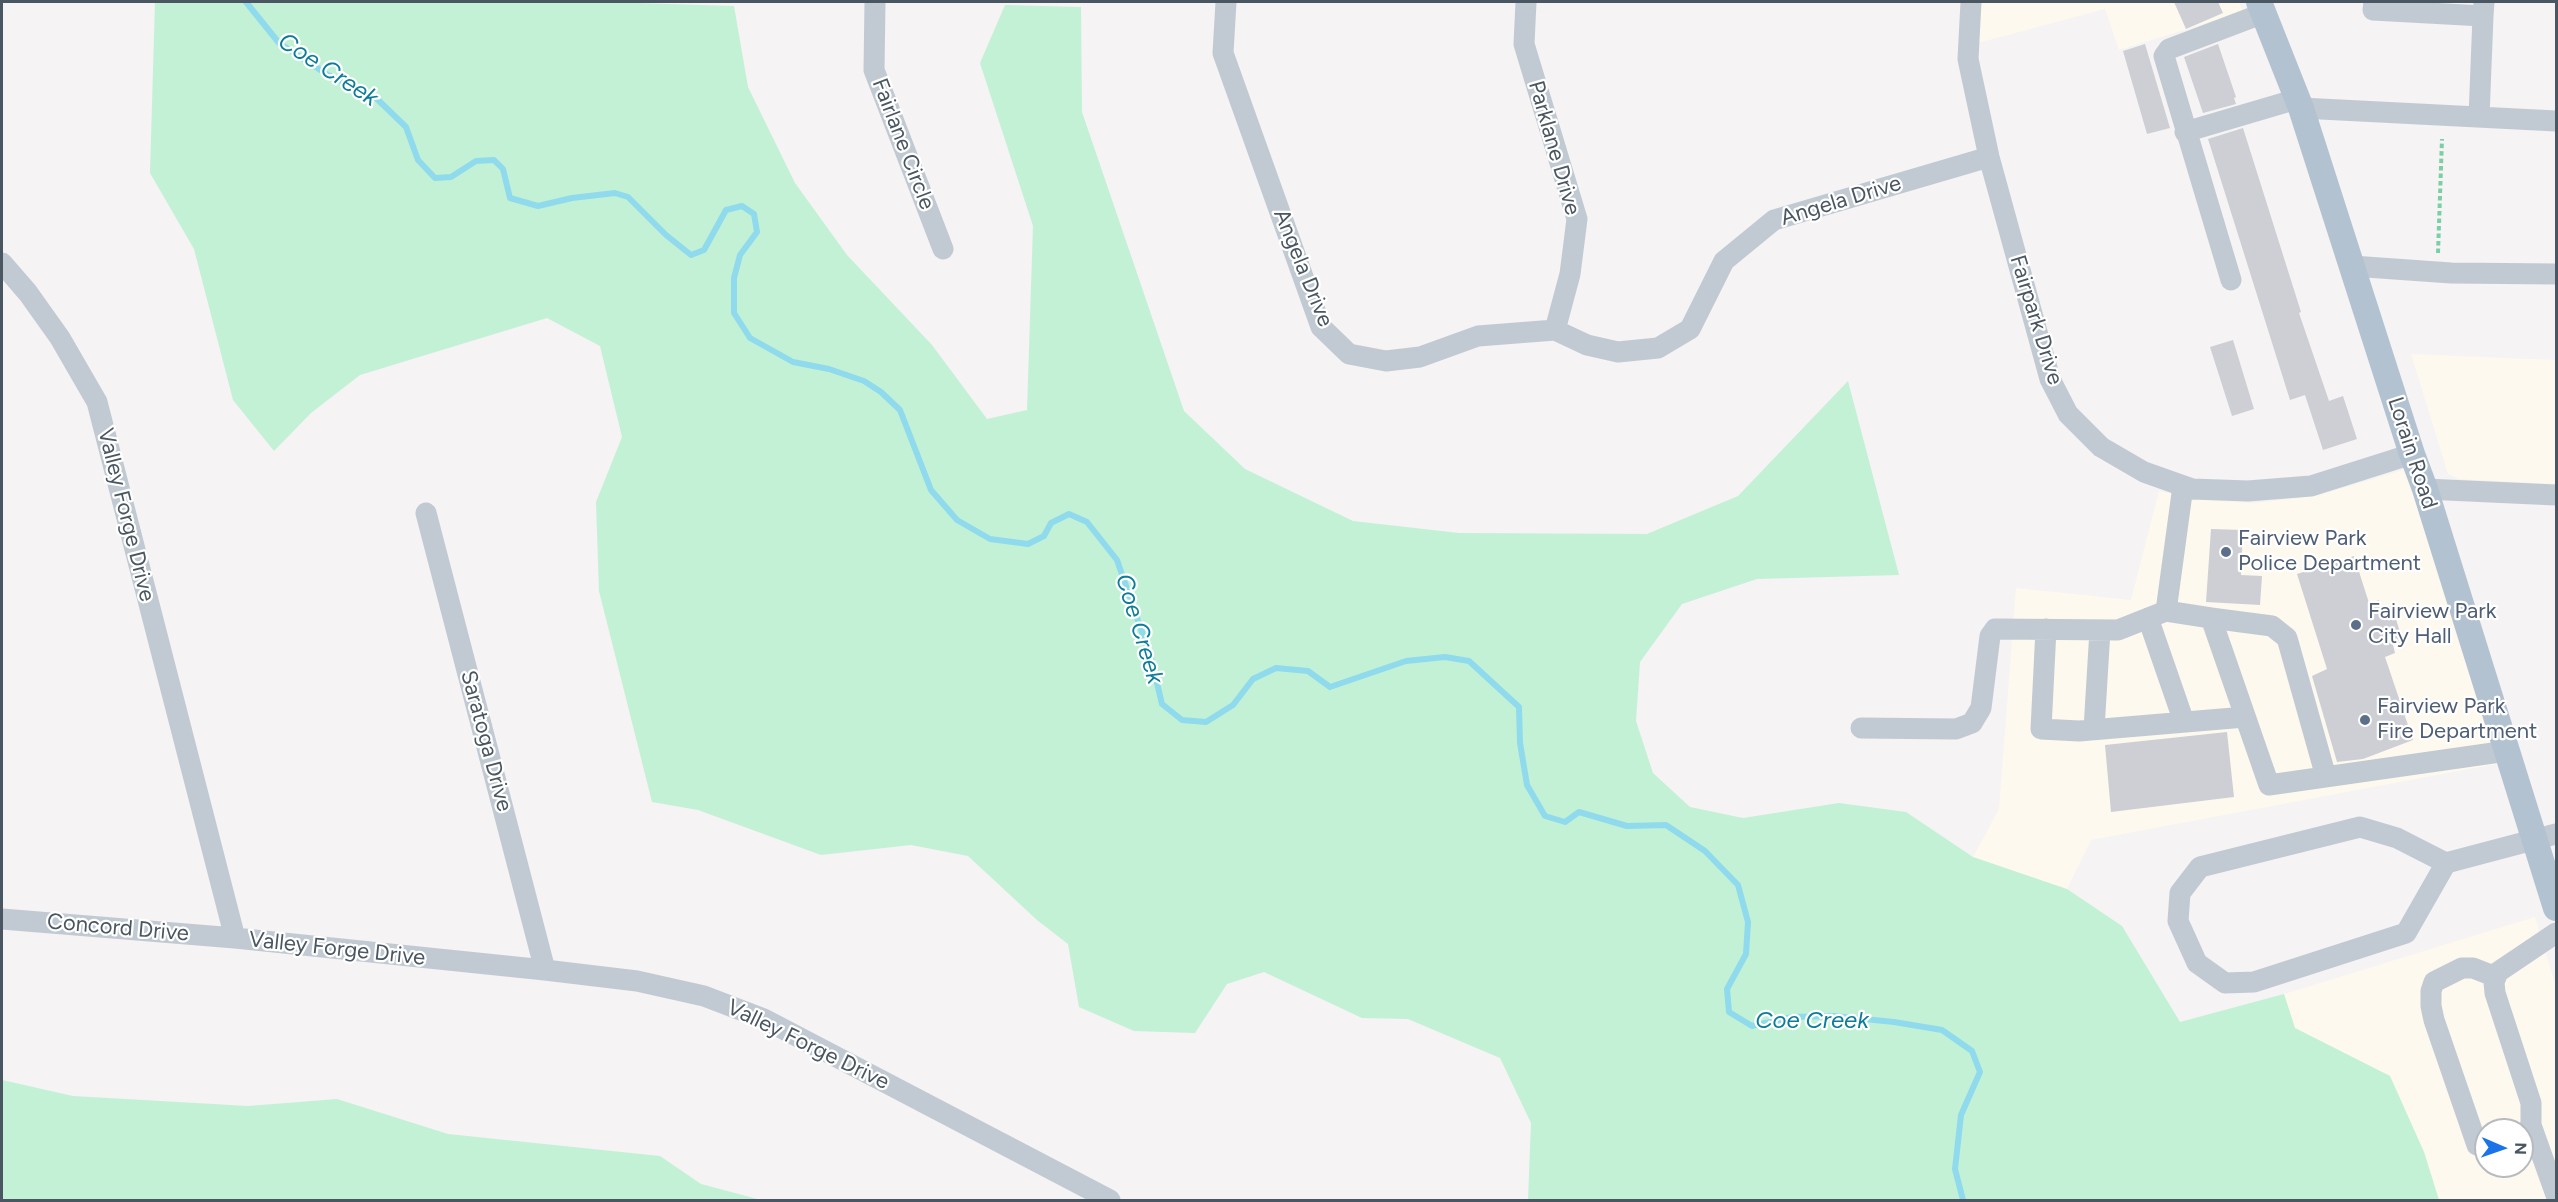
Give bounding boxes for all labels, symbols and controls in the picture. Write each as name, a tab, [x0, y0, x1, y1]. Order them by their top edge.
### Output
water label: Coe Creek	[272, 27, 384, 113]
street label: Fairlane Circle	[866, 75, 940, 213]
street label: Parklane Drive	[1522, 78, 1586, 218]
street label: Angela Drive	[1778, 170, 1904, 232]
street label: Angela Drive	[1267, 205, 1339, 331]
street label: Fairpark Drive	[2004, 252, 2068, 388]
street label: Lorain Road	[2381, 394, 2443, 512]
street label: Valley Forge Drive	[92, 426, 160, 604]
place label: Fairview Park Police Department	[2238, 526, 2421, 578]
marker: Fairview Park Police Department	[2219, 545, 2233, 559]
water label: Coe Creek	[1109, 570, 1169, 688]
place label: Fairview Park City Hall	[2368, 599, 2496, 650]
marker: Fairview Park City Hall	[2349, 618, 2363, 632]
street label: Saratoga Drive	[455, 668, 517, 814]
place label: Fairview Park Fire Department	[2377, 694, 2537, 746]
marker: Fairview Park Fire Department	[2358, 713, 2372, 727]
street label: Concord Drive	[46, 909, 190, 947]
street label: Valley Forge Drive	[247, 927, 427, 971]
street label: Valley Forge Drive	[723, 994, 893, 1096]
water label: Coe Creek	[1755, 1007, 1869, 1035]
north arrow	[2474, 1118, 2534, 1178]
text: N	[2511, 1142, 2530, 1155]

